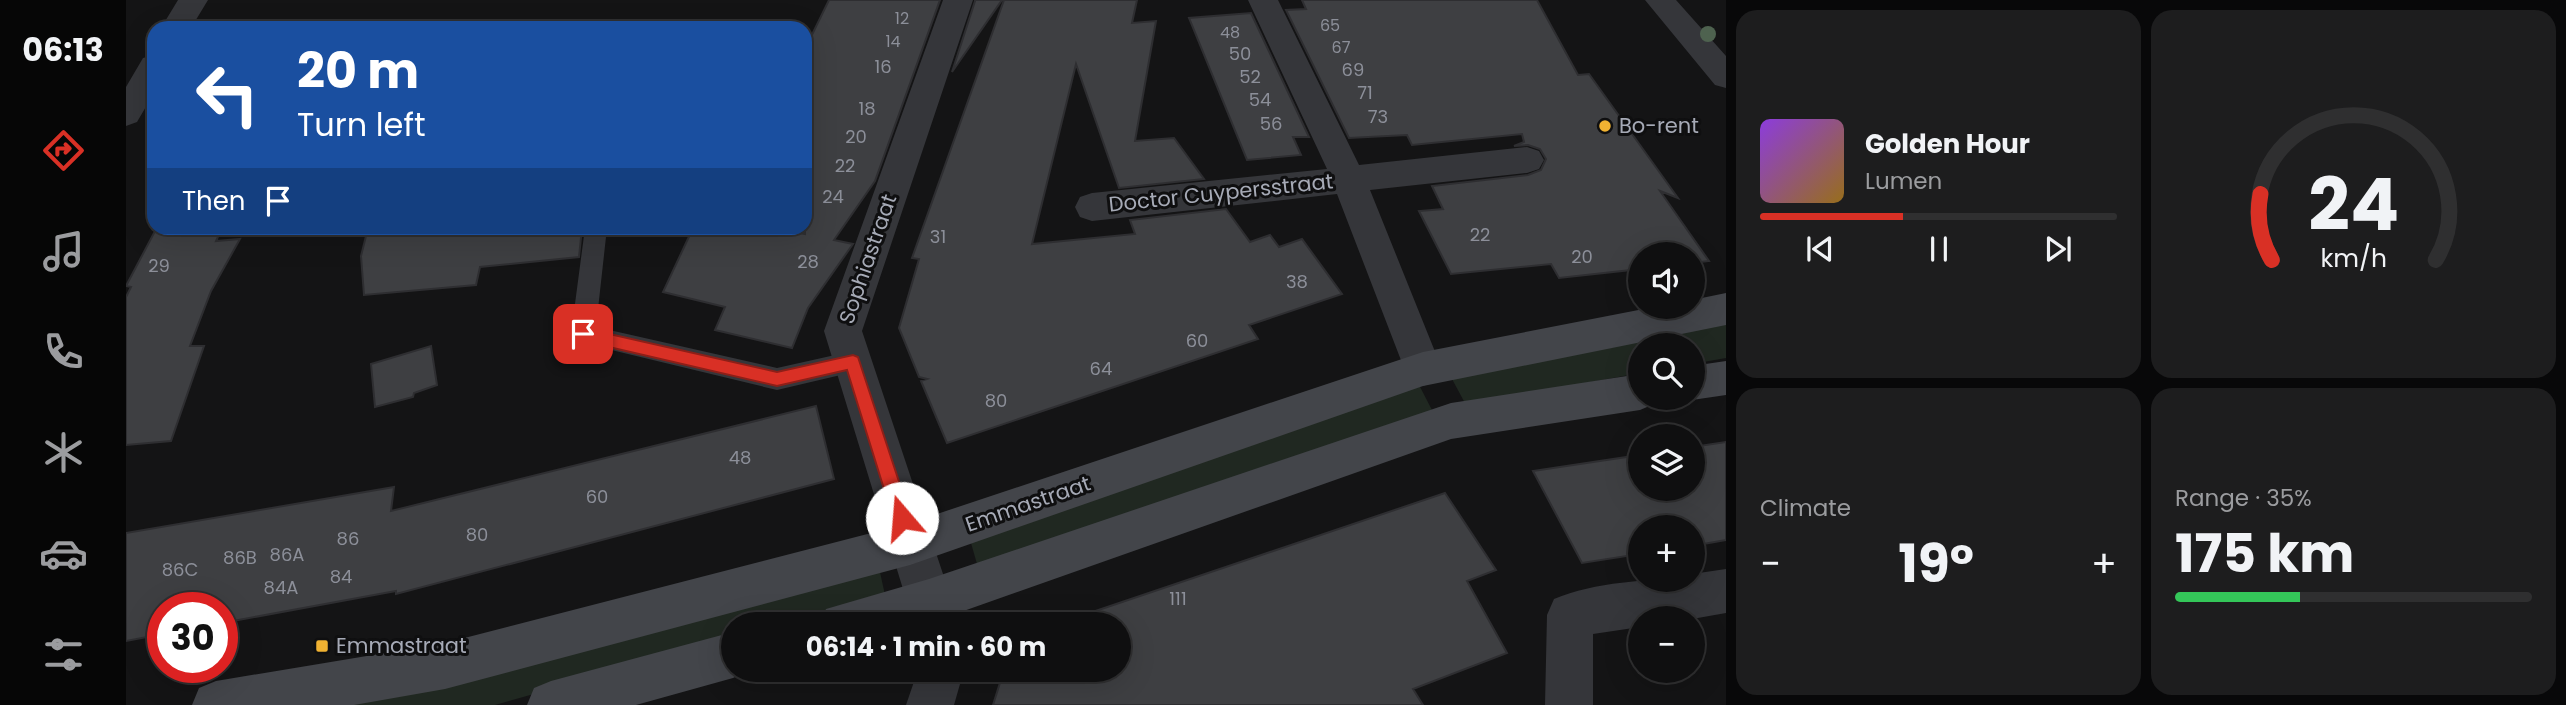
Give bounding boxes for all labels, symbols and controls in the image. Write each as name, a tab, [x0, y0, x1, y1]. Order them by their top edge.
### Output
house number: 12	[895, 7, 909, 30]
house number: 65	[1320, 14, 1340, 37]
house number: 48	[1220, 21, 1240, 44]
text: 06:13	[22, 27, 104, 72]
house number: 14	[885, 30, 901, 53]
house number: 67	[1332, 36, 1351, 59]
text: 20 m	[297, 37, 419, 105]
house number: 50	[1229, 41, 1251, 66]
icon: left	[182, 49, 273, 140]
house number: 16	[874, 54, 892, 79]
house number: 69	[1342, 57, 1364, 82]
house number: 52	[1239, 64, 1261, 89]
house number: 71	[1357, 80, 1373, 105]
house number: 54	[1249, 87, 1271, 112]
house number: 18	[858, 96, 876, 121]
text: Turn left	[297, 102, 426, 147]
house number: 73	[1368, 104, 1388, 129]
house number: 56	[1260, 111, 1282, 136]
place label: Bo-rent	[1619, 111, 1699, 140]
marker: Bo-rent	[1597, 118, 1613, 134]
house number: 20	[845, 124, 867, 149]
icon: directions	[39, 126, 88, 175]
text: Golden Hour	[1865, 126, 2030, 162]
house number: 22	[835, 153, 855, 178]
text: 24	[2308, 154, 2399, 255]
text: Lumen	[1865, 165, 1942, 197]
street label: Doctor Cuypersstraat	[1107, 166, 1335, 219]
icon: arrive	[259, 182, 297, 220]
text: Then	[182, 183, 245, 219]
house number: 24	[822, 184, 844, 209]
street label: Sophiastraat	[832, 190, 903, 327]
house number: 22	[1470, 222, 1490, 247]
house number: 31	[930, 224, 946, 249]
icon: music	[39, 227, 88, 276]
icon: previous	[1801, 230, 1839, 268]
icon: pause	[1920, 230, 1958, 268]
icon: next	[2039, 230, 2077, 268]
text: km/h	[2320, 241, 2387, 276]
map controls	[1628, 242, 1705, 683]
button: sound	[1628, 242, 1705, 319]
house number: 20	[1571, 244, 1593, 269]
house number: 28	[797, 249, 819, 274]
house number: 29	[148, 253, 170, 278]
house number: 38	[1286, 269, 1308, 294]
pin	[553, 304, 613, 364]
icon: arrive	[564, 315, 602, 353]
icon: phone	[39, 327, 88, 376]
house number: 60	[1186, 328, 1208, 353]
button: search	[1628, 333, 1705, 410]
house number: 64	[1090, 356, 1112, 381]
house number: 80	[985, 388, 1007, 413]
button: layers	[1628, 424, 1705, 501]
icon: climate	[39, 428, 88, 477]
house number: 48	[729, 445, 751, 470]
street label: Emmastraat	[961, 469, 1094, 539]
position arrow	[865, 481, 939, 555]
text: Range · 35%	[2175, 482, 2312, 514]
house number: 60	[586, 484, 608, 509]
text: Climate	[1760, 492, 1851, 524]
button: +	[1628, 515, 1705, 592]
text: 175 km	[2175, 517, 2354, 590]
house number: 80	[466, 522, 488, 547]
house number: 86	[337, 526, 359, 551]
text: 19°	[1898, 527, 1974, 600]
icon: car	[39, 529, 88, 578]
text: −	[1760, 537, 1781, 590]
text: +	[2091, 537, 2117, 590]
house number: 86A	[270, 542, 304, 567]
house number: 86B	[223, 545, 257, 570]
house number: 86C	[162, 557, 198, 582]
house number: 84	[330, 564, 352, 589]
house number: 84A	[264, 575, 298, 600]
house number: 111	[1169, 586, 1187, 611]
speed limit sign: 30	[147, 592, 238, 683]
button: −	[1628, 606, 1705, 683]
text: 06:14 · 1 min · 60 m	[806, 629, 1046, 665]
icon: filters	[39, 630, 88, 679]
place label: Emmastraat	[336, 631, 467, 660]
marker: Emmastraat	[314, 638, 330, 654]

